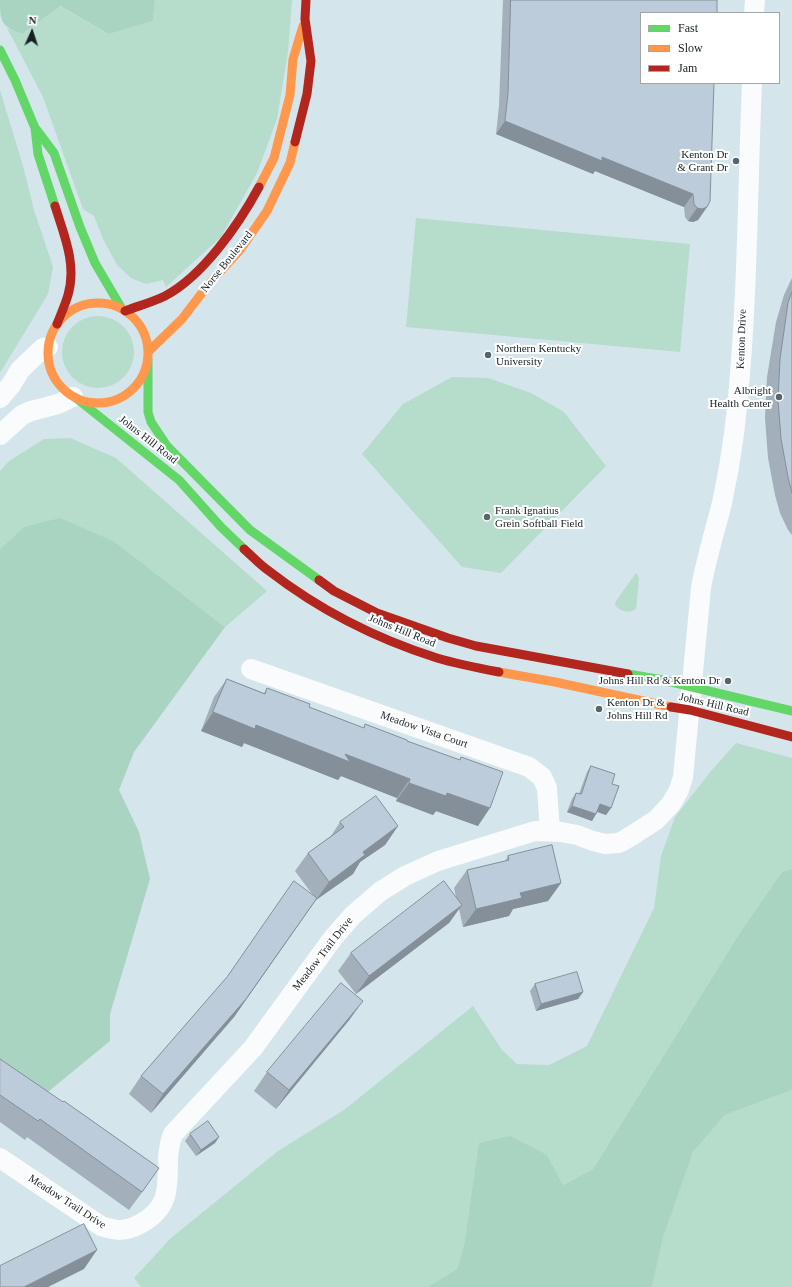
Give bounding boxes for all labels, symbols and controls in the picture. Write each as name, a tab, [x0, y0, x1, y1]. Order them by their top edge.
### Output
north arrow	[12, 12, 52, 52]
legend	[640, 12, 780, 84]
text: N	[28, 14, 37, 26]
text: Fast	[678, 21, 698, 35]
text: Slow	[678, 41, 703, 55]
text: Jam	[678, 61, 697, 75]
place label: Kenton Dr & Grant Dr	[677, 148, 728, 174]
marker: Kenton Dr & Grant Dr	[731, 156, 741, 166]
street label: Norse Boulevard	[198, 229, 256, 295]
street label: Kenton Drive	[734, 309, 750, 369]
place label: Northern Kentucky University	[496, 342, 581, 368]
marker: Northern Kentucky University	[483, 350, 493, 360]
place label: Albright Health Center	[710, 384, 771, 410]
marker: Albright Health Center	[774, 392, 784, 402]
street label: Johns Hill Road	[116, 413, 180, 467]
place label: Frank Ignatius Grein Softball Field	[495, 504, 583, 530]
marker: Frank Ignatius Grein Softball Field	[482, 512, 492, 522]
street label: Johns Hill Road	[367, 612, 437, 650]
place label: Johns Hill Rd & Kenton Dr	[599, 674, 720, 688]
marker: Johns Hill Rd & Kenton Dr	[723, 676, 733, 686]
street label: Johns Hill Road	[678, 691, 750, 719]
place label: Kenton Dr & Johns Hill Rd	[607, 696, 668, 722]
marker: Kenton Dr & Johns Hill Rd	[594, 704, 604, 714]
street label: Meadow Vista Court	[379, 709, 469, 751]
street label: Meadow Trail Drive	[290, 914, 356, 994]
street label: Meadow Trail Drive	[26, 1172, 108, 1232]

